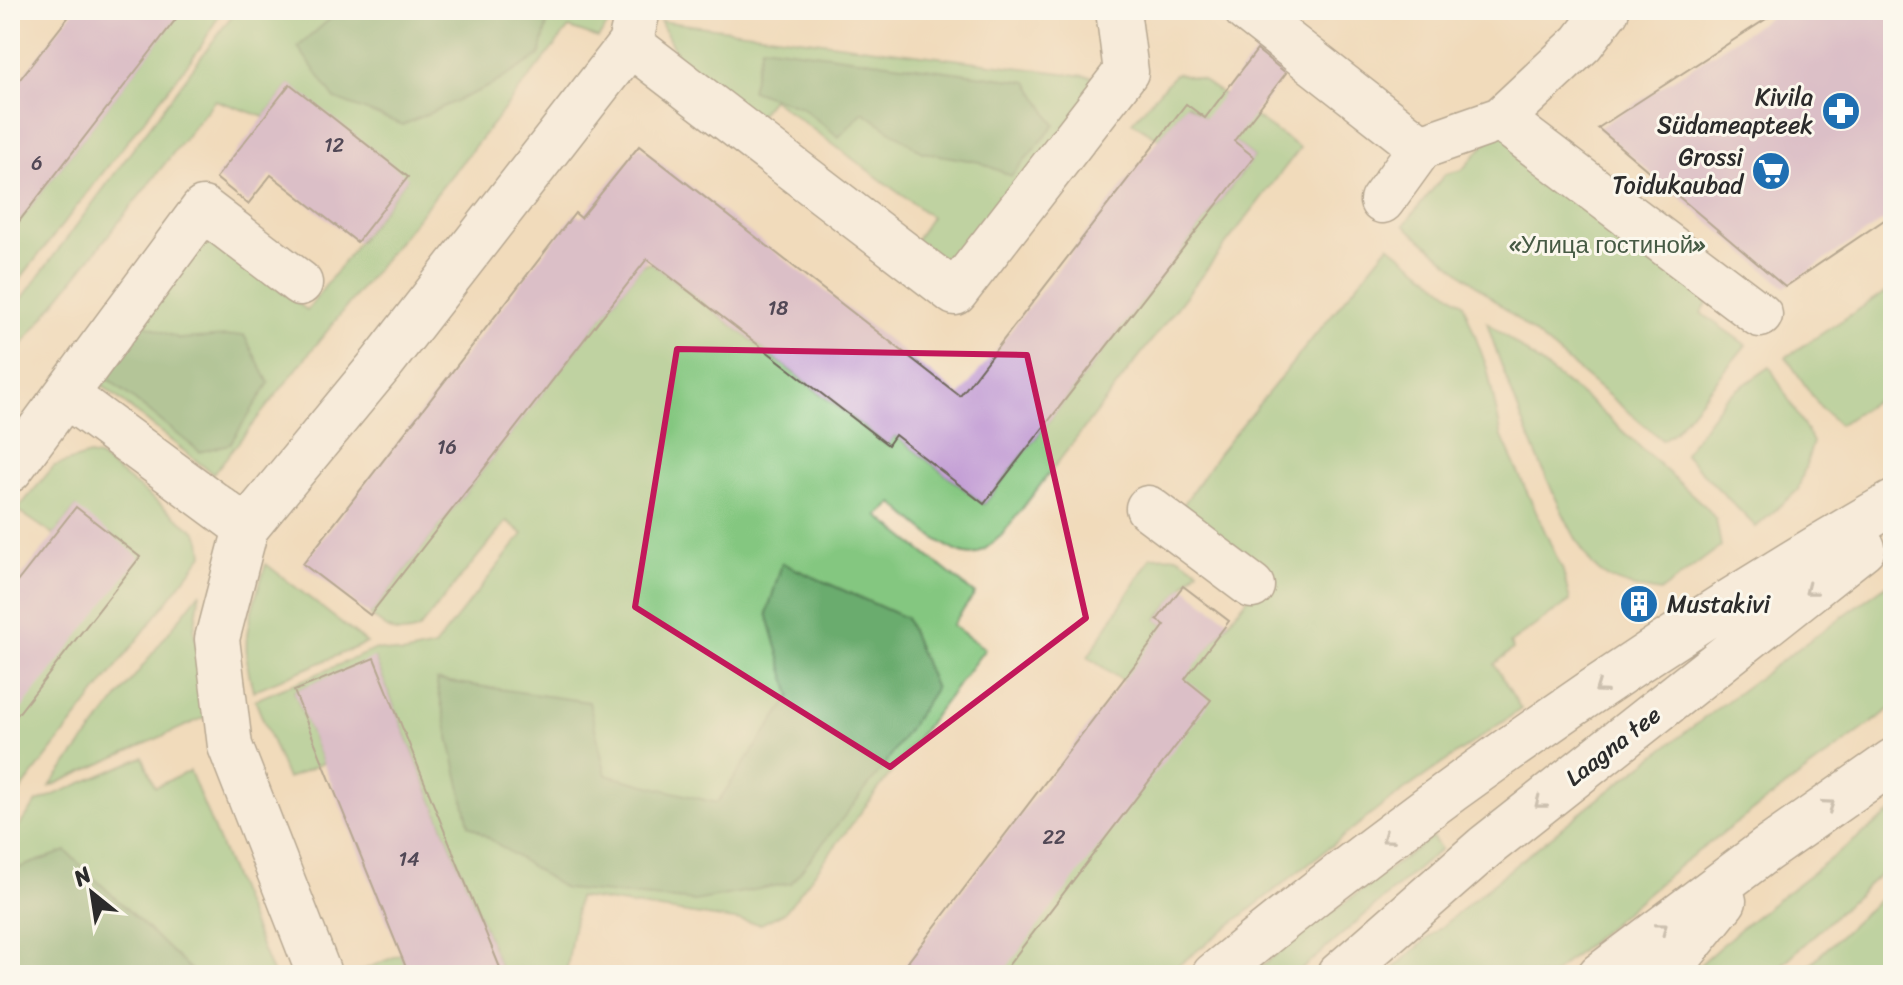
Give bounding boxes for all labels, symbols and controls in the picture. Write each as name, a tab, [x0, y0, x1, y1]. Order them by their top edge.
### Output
place label: Kivila Südameapteek	[1657, 76, 1813, 146]
pharmacy icon: Kivila Südameapteek	[1820, 90, 1862, 132]
house number: 12	[324, 128, 345, 163]
place label: Grossi Toidukaubad	[1612, 136, 1745, 206]
house number: 6	[31, 146, 43, 181]
supermarket icon: Grossi Toidukaubad	[1750, 150, 1792, 192]
park label: «Улица гостиной»	[1509, 224, 1705, 266]
house number: 18	[768, 291, 788, 326]
house number: 16	[437, 430, 457, 465]
one-way arrow	[1804, 580, 1819, 594]
building icon: Mustakivi	[1618, 583, 1660, 625]
place label: Mustakivi	[1667, 583, 1772, 625]
one-way arrow	[1594, 678, 1608, 693]
street label: Laagna tee	[1556, 695, 1670, 797]
one-way arrow	[1535, 793, 1549, 808]
one-way arrow	[1821, 800, 1835, 815]
house number: 22	[1042, 820, 1066, 855]
one-way arrow	[1382, 828, 1396, 842]
house number: 14	[398, 842, 420, 877]
north arrow	[52, 853, 132, 933]
text: N	[65, 855, 99, 897]
one-way arrow	[1653, 923, 1668, 938]

